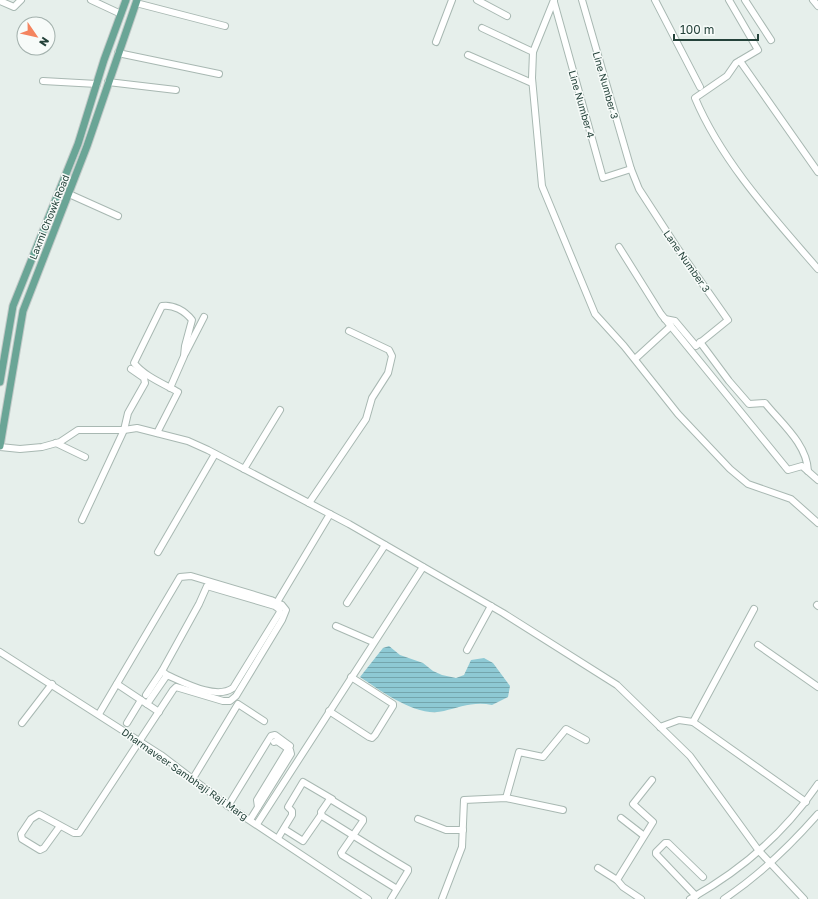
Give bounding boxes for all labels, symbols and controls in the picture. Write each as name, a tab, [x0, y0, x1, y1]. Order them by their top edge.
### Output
north arrow	[16, 16, 56, 56]
scale bar	[674, 16, 758, 42]
text: 100 m	[680, 22, 714, 37]
text: N	[37, 35, 52, 49]
street label: Line Number 3	[591, 50, 621, 120]
street label: Line Number 4	[567, 69, 597, 139]
street label: Laxmi Chowk Road	[26, 173, 72, 261]
street label: Lane Number 3	[661, 228, 713, 294]
street label: Dharmaveer Sambhaji Raji Marg	[119, 726, 251, 822]

